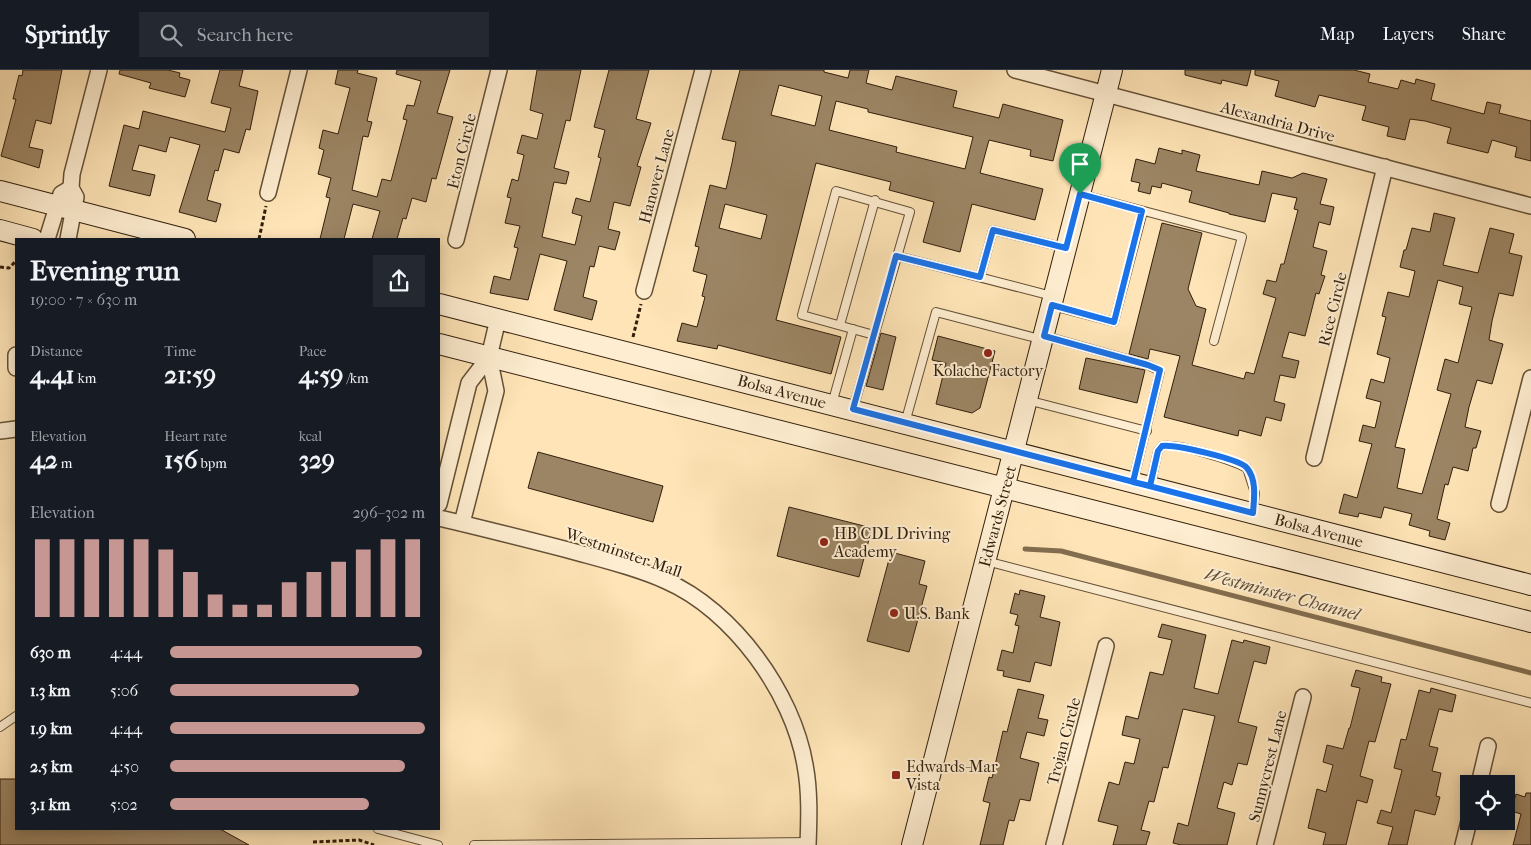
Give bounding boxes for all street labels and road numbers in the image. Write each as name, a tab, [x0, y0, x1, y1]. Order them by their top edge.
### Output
street label: Alexandria Drive	[1218, 97, 1337, 146]
street label: Eton Circle	[443, 111, 480, 191]
street label: Hanover Lane	[635, 127, 678, 226]
street label: Rice Circle	[1314, 270, 1351, 348]
street label: Bolsa Avenue	[735, 371, 828, 412]
street label: Edwards Street	[975, 463, 1020, 569]
street label: Bolsa Avenue	[1272, 510, 1365, 551]
street label: Westminster Mall	[562, 523, 685, 582]
street label: Trojan Circle	[1043, 695, 1084, 787]
street label: Sunnycrest Lane	[1244, 708, 1291, 824]

